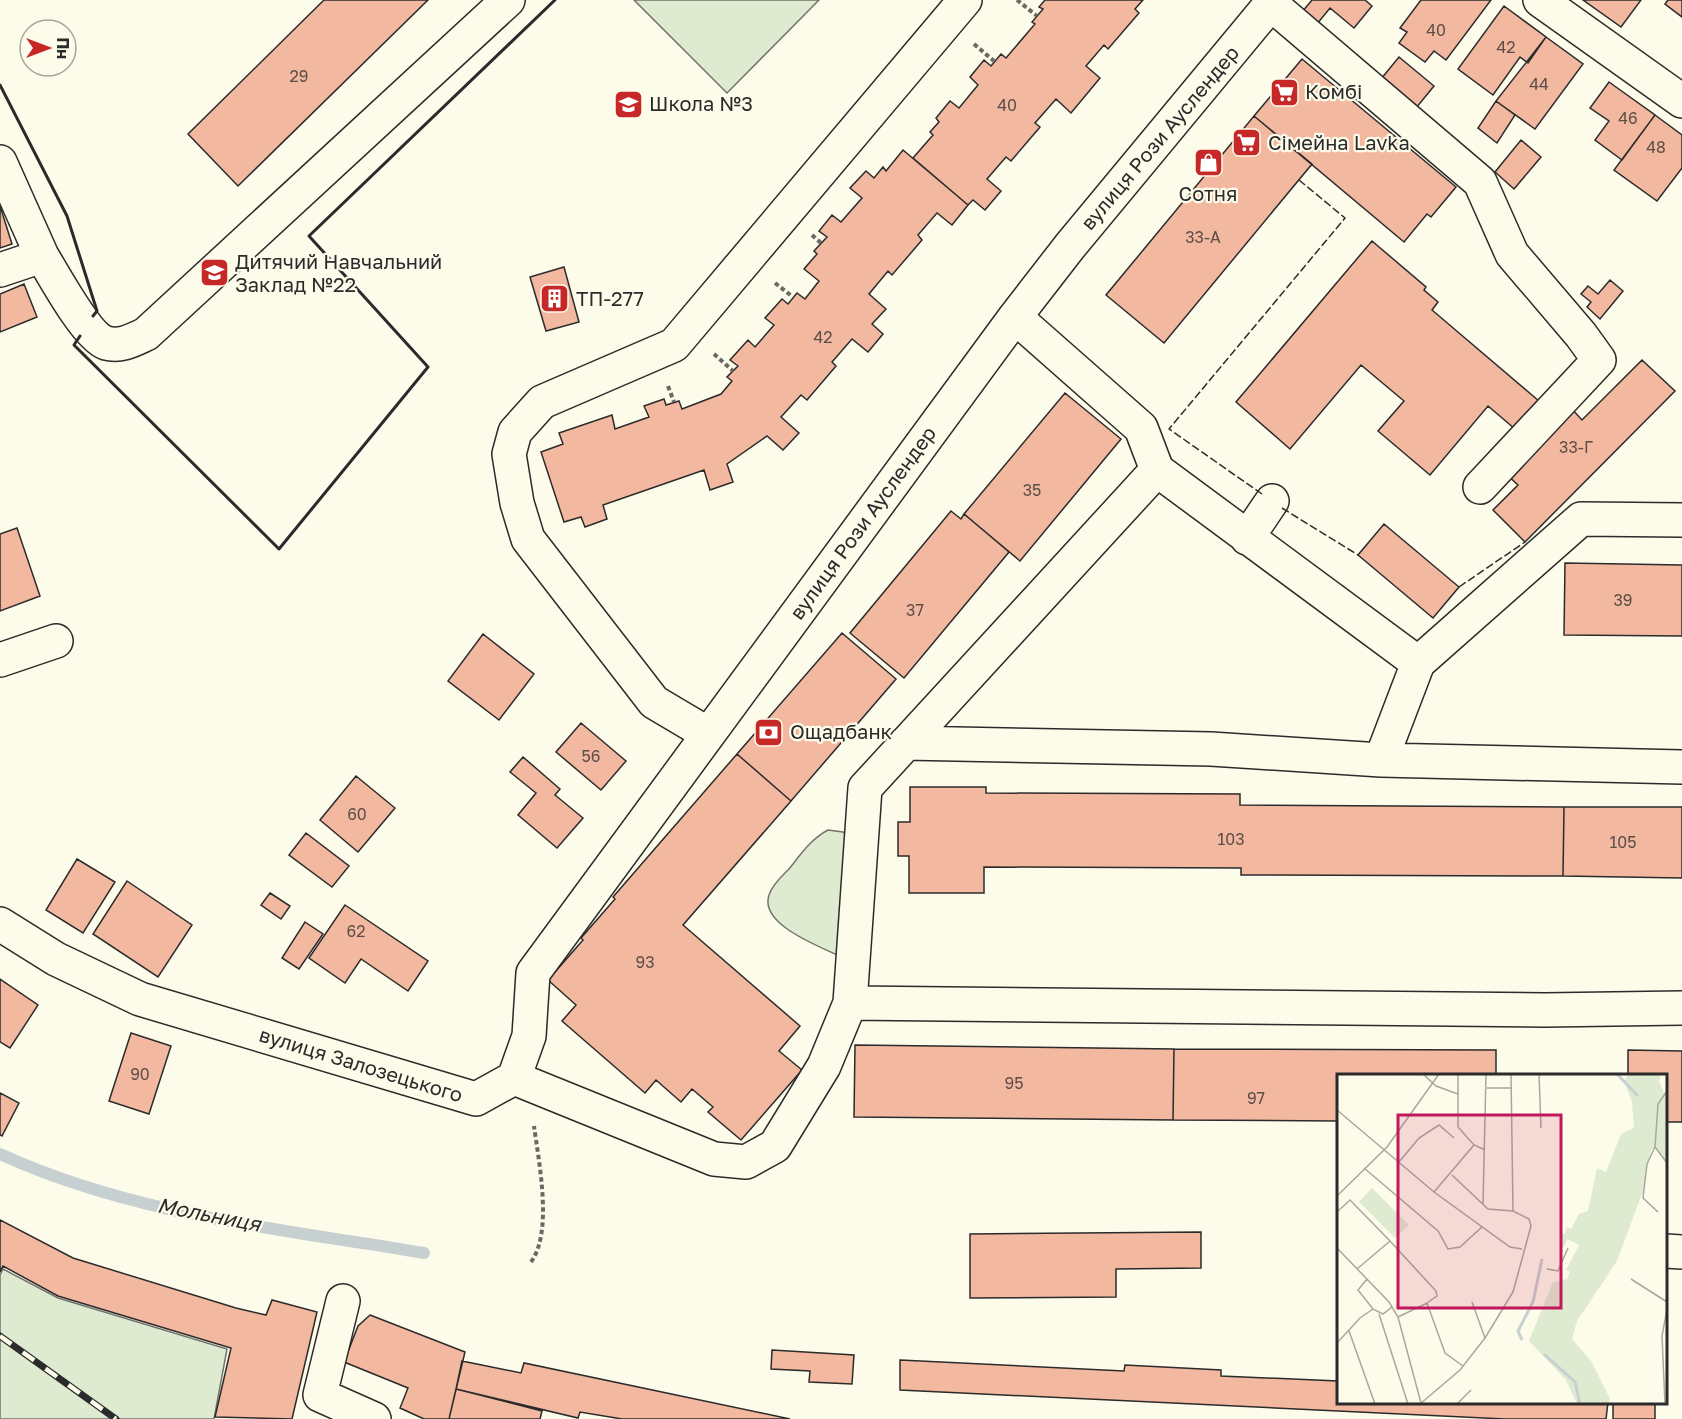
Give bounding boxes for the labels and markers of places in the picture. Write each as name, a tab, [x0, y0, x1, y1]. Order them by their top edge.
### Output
supermarket icon: Комбі	[1268, 76, 1300, 108]
place label: Комбі	[1305, 79, 1362, 103]
school or university icon: Школа №3	[612, 88, 644, 120]
place label: Школа №3	[649, 91, 753, 115]
supermarket icon: Сімейна Lavka	[1231, 127, 1263, 159]
place label: Сімейна Lavka	[1268, 130, 1410, 154]
shop icon: Сотня	[1192, 147, 1224, 179]
place label: Сотня	[1179, 181, 1237, 205]
place label: Дитячий Навчальний Заклад №22	[235, 249, 442, 296]
school or university icon: Дитячий Навчальний Заклад №22	[198, 257, 230, 289]
building icon: ТП-277	[539, 283, 571, 315]
place label: ТП-277	[576, 286, 644, 310]
bank icon: Ощадбанк	[753, 716, 785, 748]
place label: Ощадбанк	[790, 719, 892, 743]

